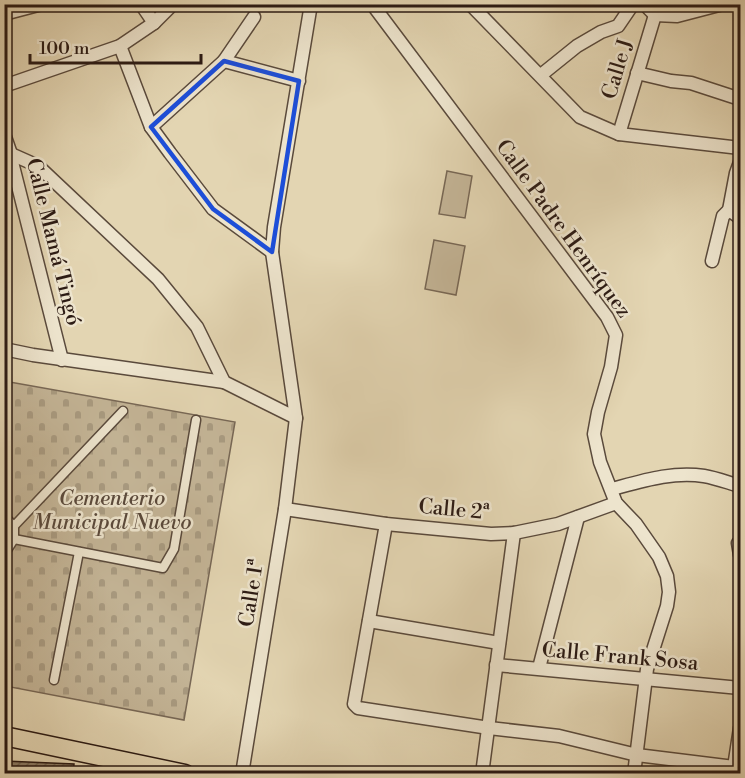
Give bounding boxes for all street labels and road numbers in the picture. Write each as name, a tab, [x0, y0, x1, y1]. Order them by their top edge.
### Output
street label: Calle J	[596, 36, 640, 102]
street label: Calle Padre Henríquez	[490, 135, 636, 323]
street label: Calle Mamá Tingó	[20, 156, 86, 328]
street label: Calle 2ª	[417, 494, 491, 526]
street label: Calle 1ª	[234, 557, 270, 629]
street label: Calle Frank Sosa	[541, 637, 700, 677]

